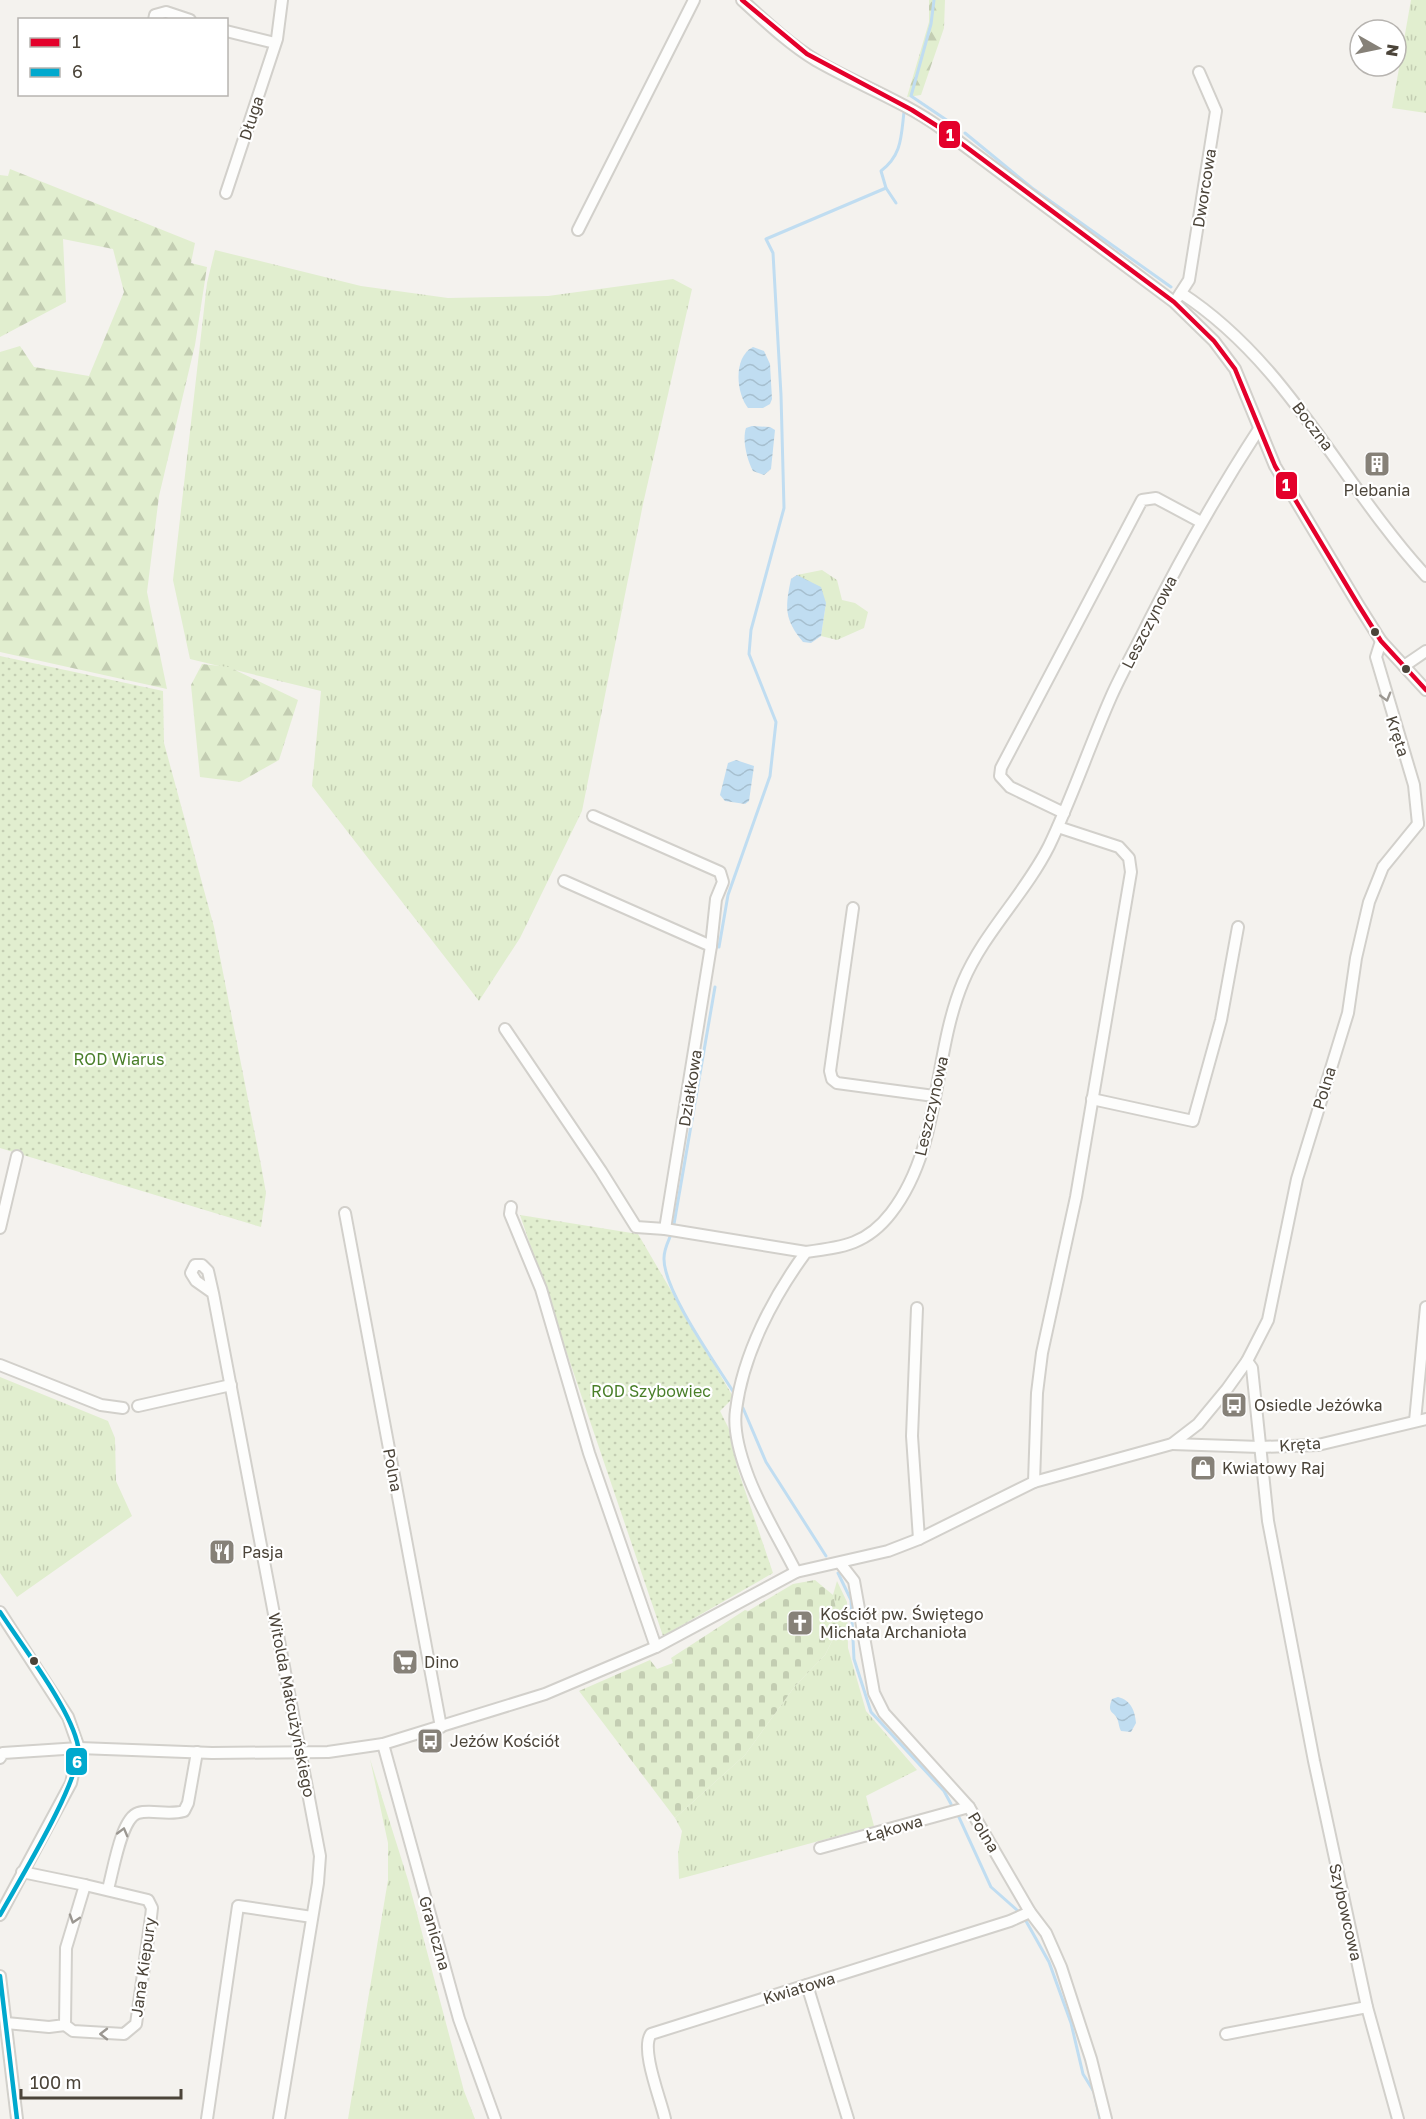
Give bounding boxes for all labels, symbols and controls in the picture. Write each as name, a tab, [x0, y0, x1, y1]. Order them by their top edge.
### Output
legend	[18, 18, 228, 96]
north arrow	[1348, 18, 1408, 78]
text: 1	[72, 30, 81, 52]
text: N	[1382, 43, 1404, 58]
text: 6	[72, 60, 83, 82]
street label: Długa	[234, 93, 268, 143]
line badge: 1	[938, 120, 961, 149]
text: 1	[946, 125, 954, 145]
street label: Dworcowa	[1188, 147, 1220, 229]
street label: Boczna	[1288, 398, 1338, 454]
building icon: Plebania	[1362, 449, 1392, 479]
line badge: 1	[1275, 471, 1298, 500]
text: 1	[1282, 475, 1290, 495]
place label: Plebania	[1344, 480, 1410, 500]
street label: Leszczynowa	[1117, 572, 1181, 672]
unlabelled marker	[1369, 626, 1381, 638]
unlabelled marker	[1400, 663, 1412, 675]
one-way arrow	[1379, 691, 1391, 702]
street label: Kręta	[1382, 713, 1414, 759]
street label: Działkowa	[674, 1048, 706, 1128]
park label: ROD Wiarus	[73, 1049, 165, 1069]
street label: Leszczynowa	[910, 1054, 952, 1158]
street label: Polna	[1308, 1064, 1340, 1112]
park label: ROD Szybowiec	[591, 1381, 711, 1401]
bus stop icon: Osiedle Jeżówka	[1219, 1390, 1249, 1420]
place label: Osiedle Jeżówka	[1254, 1395, 1383, 1415]
street label: Kręta	[1278, 1433, 1322, 1455]
street label: Polna	[379, 1447, 407, 1493]
shop icon: Kwiatowy Raj	[1188, 1453, 1218, 1483]
place label: Kwiatowy Raj	[1222, 1458, 1325, 1478]
restaurant icon: Pasja	[207, 1537, 237, 1567]
place label: Pasja	[242, 1542, 283, 1562]
place label: Kościół pw. Świętego Michała Archanioła	[820, 1604, 984, 1642]
church icon: Kościół pw. Świętego Michała Archanioła	[785, 1608, 815, 1638]
street label: Witolda Małcużyńskiego	[264, 1611, 320, 1799]
supermarket icon: Dino	[390, 1647, 420, 1677]
place label: Dino	[424, 1652, 459, 1672]
unlabelled marker	[28, 1655, 40, 1667]
bus stop icon: Jeżów Kościół	[415, 1726, 445, 1756]
place label: Jeżów Kościół	[450, 1731, 560, 1751]
line badge: 6	[65, 1747, 88, 1776]
text: 6	[72, 1752, 82, 1772]
street label: Polna	[964, 1808, 1004, 1856]
street label: Łąkowa	[863, 1810, 925, 1846]
one-way arrow	[116, 1827, 129, 1837]
street label: Szybowcowa	[1325, 1861, 1367, 1963]
street label: Graniczna	[415, 1894, 455, 1972]
one-way arrow	[69, 1913, 81, 1924]
street label: Jana Kiepury	[126, 1916, 160, 2018]
street label: Kwiatowa	[761, 1968, 837, 2008]
one-way arrow	[100, 2028, 109, 2040]
scale bar	[21, 2062, 182, 2100]
text: 100 m	[30, 2071, 81, 2093]

